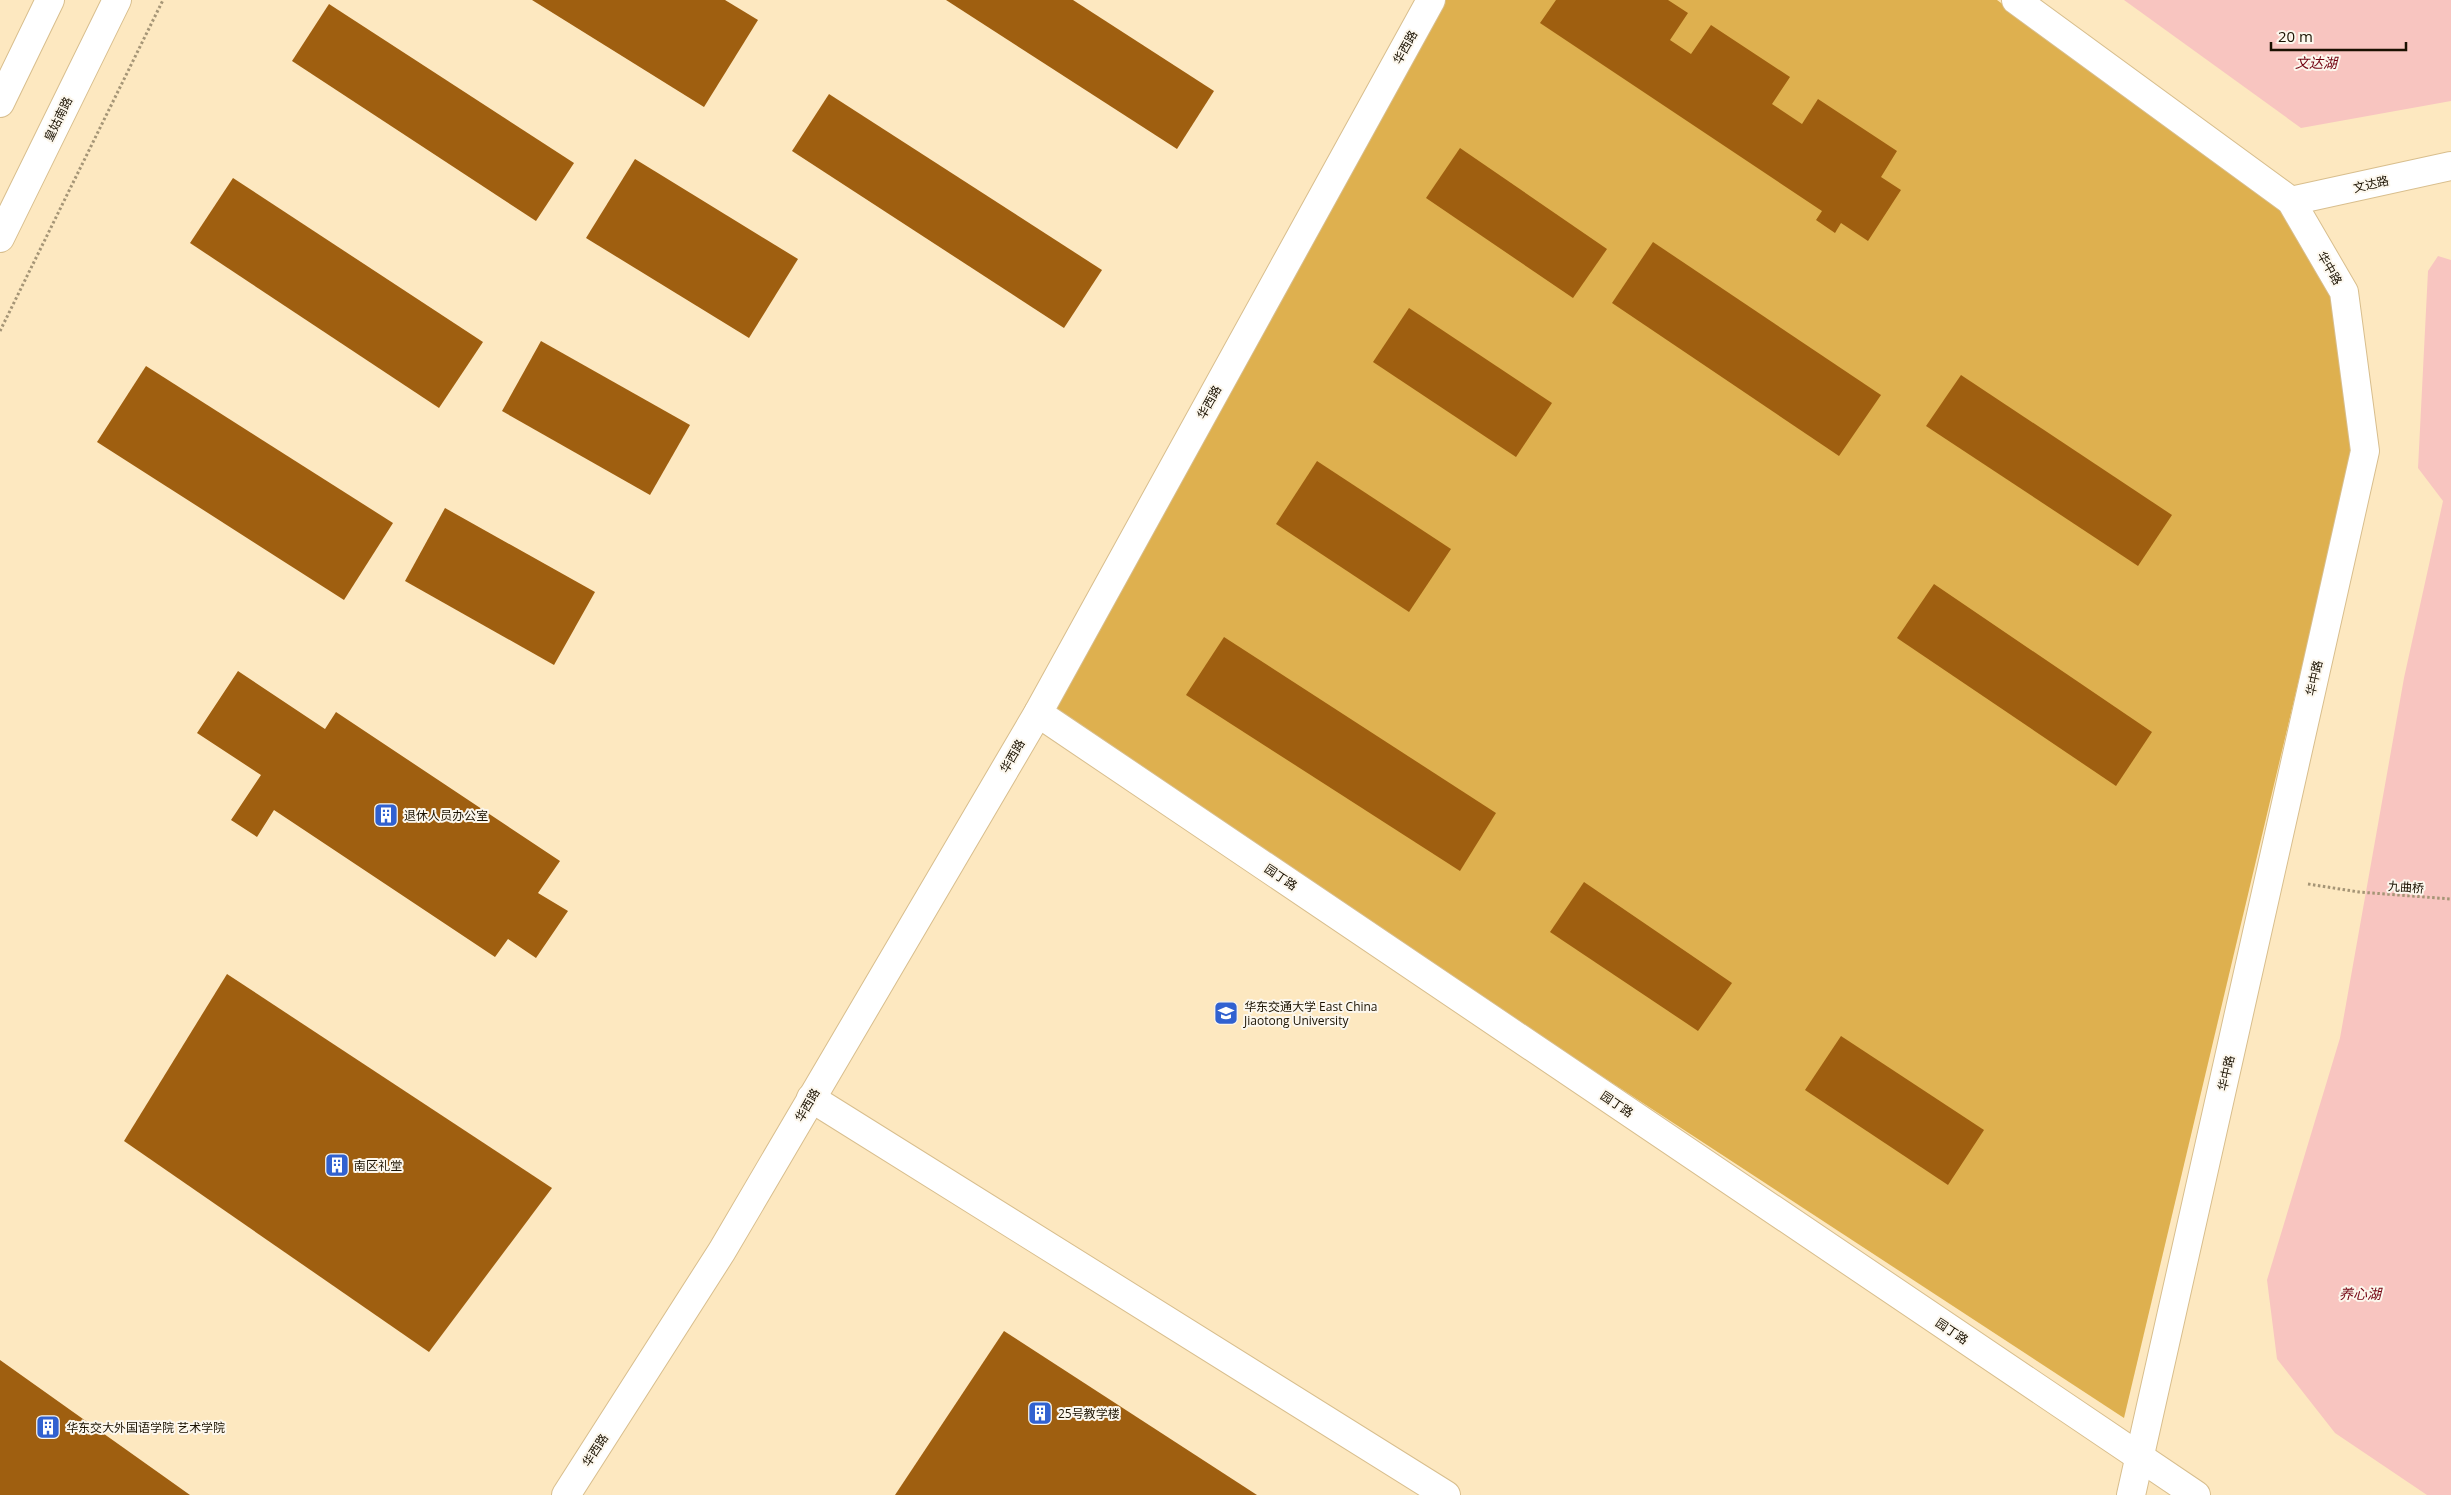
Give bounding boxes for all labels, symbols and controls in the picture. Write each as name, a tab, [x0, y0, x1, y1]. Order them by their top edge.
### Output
scale bar	[2271, 20, 2406, 52]
text: 20 m	[2278, 26, 2313, 46]
street label: 华西路	[1389, 27, 1421, 67]
water label: 文达湖	[2295, 53, 2339, 72]
street label: 皇姑南路	[40, 94, 76, 144]
street label: 文达路	[2352, 172, 2390, 196]
street label: 华中路	[2314, 248, 2346, 288]
street label: 华西路	[1193, 382, 1225, 422]
street label: 华中路	[2302, 659, 2326, 697]
street label: 华西路	[996, 736, 1028, 776]
building icon: 退休人员办公室	[373, 802, 399, 828]
place label: 退休人员办公室	[404, 807, 488, 824]
street label: 园丁路	[1261, 860, 1301, 894]
street label: 九曲桥	[2387, 877, 2425, 897]
place label: 华东交通大学 East China Jiaotong University	[1243, 998, 1378, 1029]
school or university icon: 华东交通大学 East China Jiaotong University	[1213, 1000, 1239, 1026]
street label: 华中路	[2214, 1054, 2238, 1092]
street label: 华西路	[791, 1085, 823, 1125]
street label: 园丁路	[1597, 1087, 1637, 1121]
building icon: 南区礼堂	[324, 1152, 350, 1178]
place label: 南区礼堂	[354, 1157, 402, 1174]
water label: 养心湖	[2339, 1284, 2383, 1303]
street label: 园丁路	[1932, 1314, 1972, 1348]
building icon: 25号教学楼	[1027, 1400, 1053, 1426]
place label: 25号教学楼	[1058, 1405, 1120, 1422]
building icon: 华东交大外国语学院 艺术学院	[35, 1414, 61, 1440]
place label: 华东交大外国语学院 艺术学院	[66, 1419, 225, 1436]
street label: 华西路	[578, 1430, 612, 1470]

